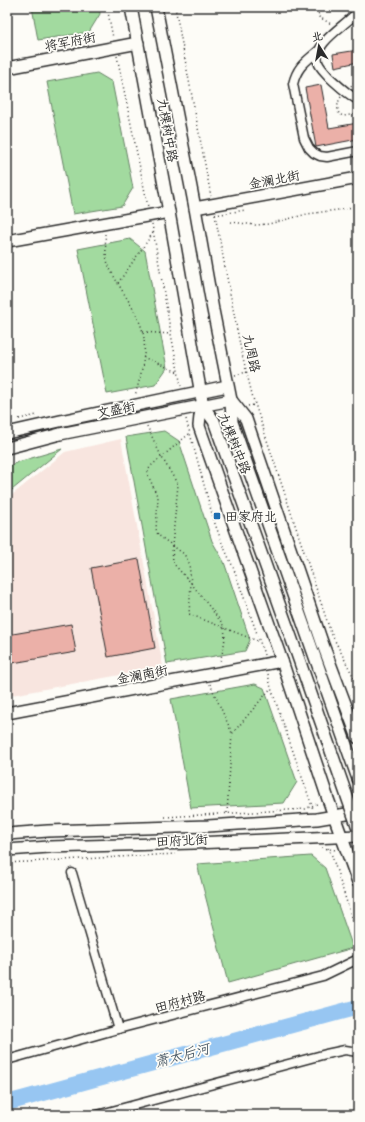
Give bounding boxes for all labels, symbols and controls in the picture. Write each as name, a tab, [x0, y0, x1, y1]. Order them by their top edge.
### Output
north arrow	[299, 26, 339, 66]
street label: 将军府街	[43, 29, 97, 55]
text: 北	[311, 29, 324, 44]
street label: 九棵树中路	[153, 97, 181, 164]
street label: 金澜北街	[247, 167, 301, 193]
street label: 九周路	[239, 332, 263, 374]
street label: 文盛街	[96, 398, 137, 422]
street label: 九棵树中路	[214, 410, 254, 477]
place label: 田家府北	[225, 509, 277, 525]
marker: 田家府北	[212, 511, 222, 521]
street label: 金澜南街	[115, 662, 169, 688]
street label: 田府北街	[156, 832, 208, 850]
street label: 田府村路	[153, 988, 207, 1016]
water label: 萧太后河	[153, 1040, 213, 1071]

